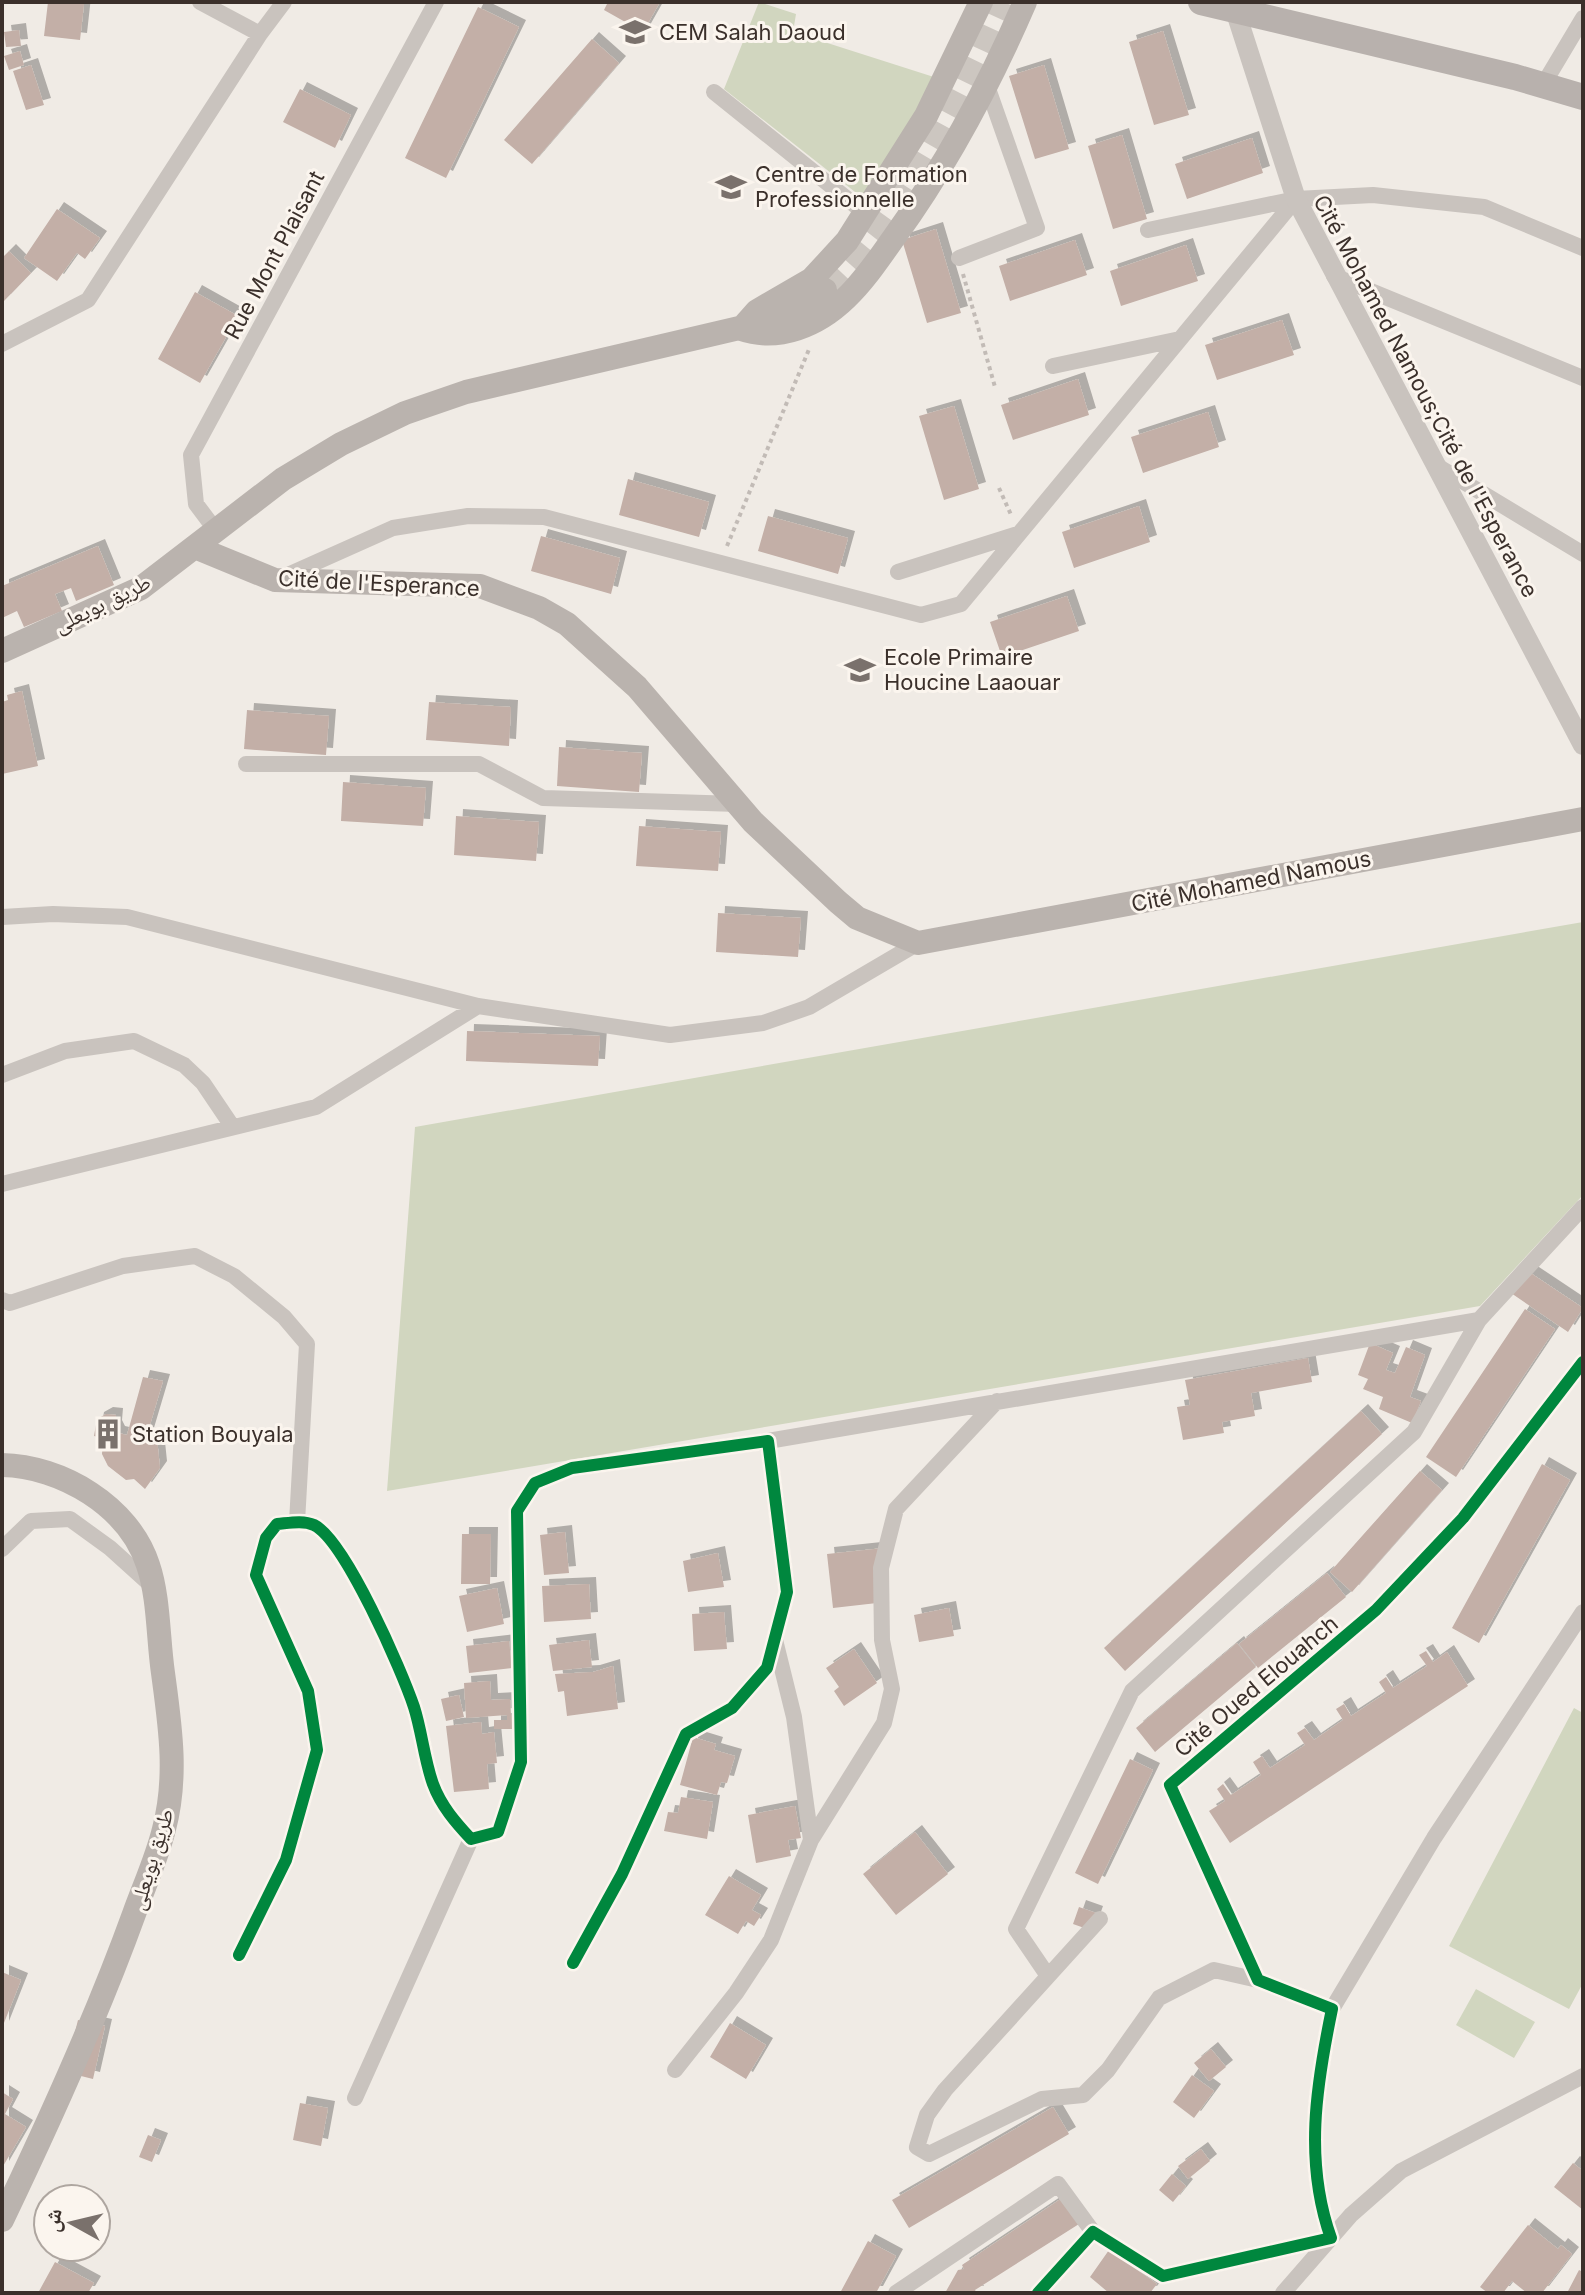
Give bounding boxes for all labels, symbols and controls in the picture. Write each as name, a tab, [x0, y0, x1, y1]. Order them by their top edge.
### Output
school or university icon: CEM Salah Daoud	[618, 15, 652, 49]
place label: CEM Salah Daoud	[659, 19, 846, 45]
place label: Centre de Formation Professionnelle	[755, 161, 968, 212]
street label: Rue Mont Plaisant	[219, 166, 329, 344]
school or university icon: Centre de Formation Professionnelle	[714, 170, 748, 204]
street label: Cité Mohamed Namous;Cité de l'Esperance	[1308, 190, 1544, 602]
street label: Cité de l'Esperance	[277, 565, 481, 601]
street label: طريق بويعلى	[49, 568, 155, 639]
place label: Ecole Primaire Houcine Laaouar	[884, 644, 1060, 695]
school or university icon: Ecole Primaire Houcine Laaouar	[843, 653, 877, 687]
street label: Cité Mohamed Namous	[1129, 845, 1373, 917]
building icon: Station Bouyala	[91, 1417, 125, 1451]
place label: Station Bouyala	[132, 1421, 294, 1447]
street label: Cité Oued Elouahch	[1169, 1610, 1343, 1762]
street label: طريق بويعلى	[123, 1805, 180, 1913]
north arrow	[32, 2183, 112, 2263]
text: ش	[38, 2207, 68, 2234]

